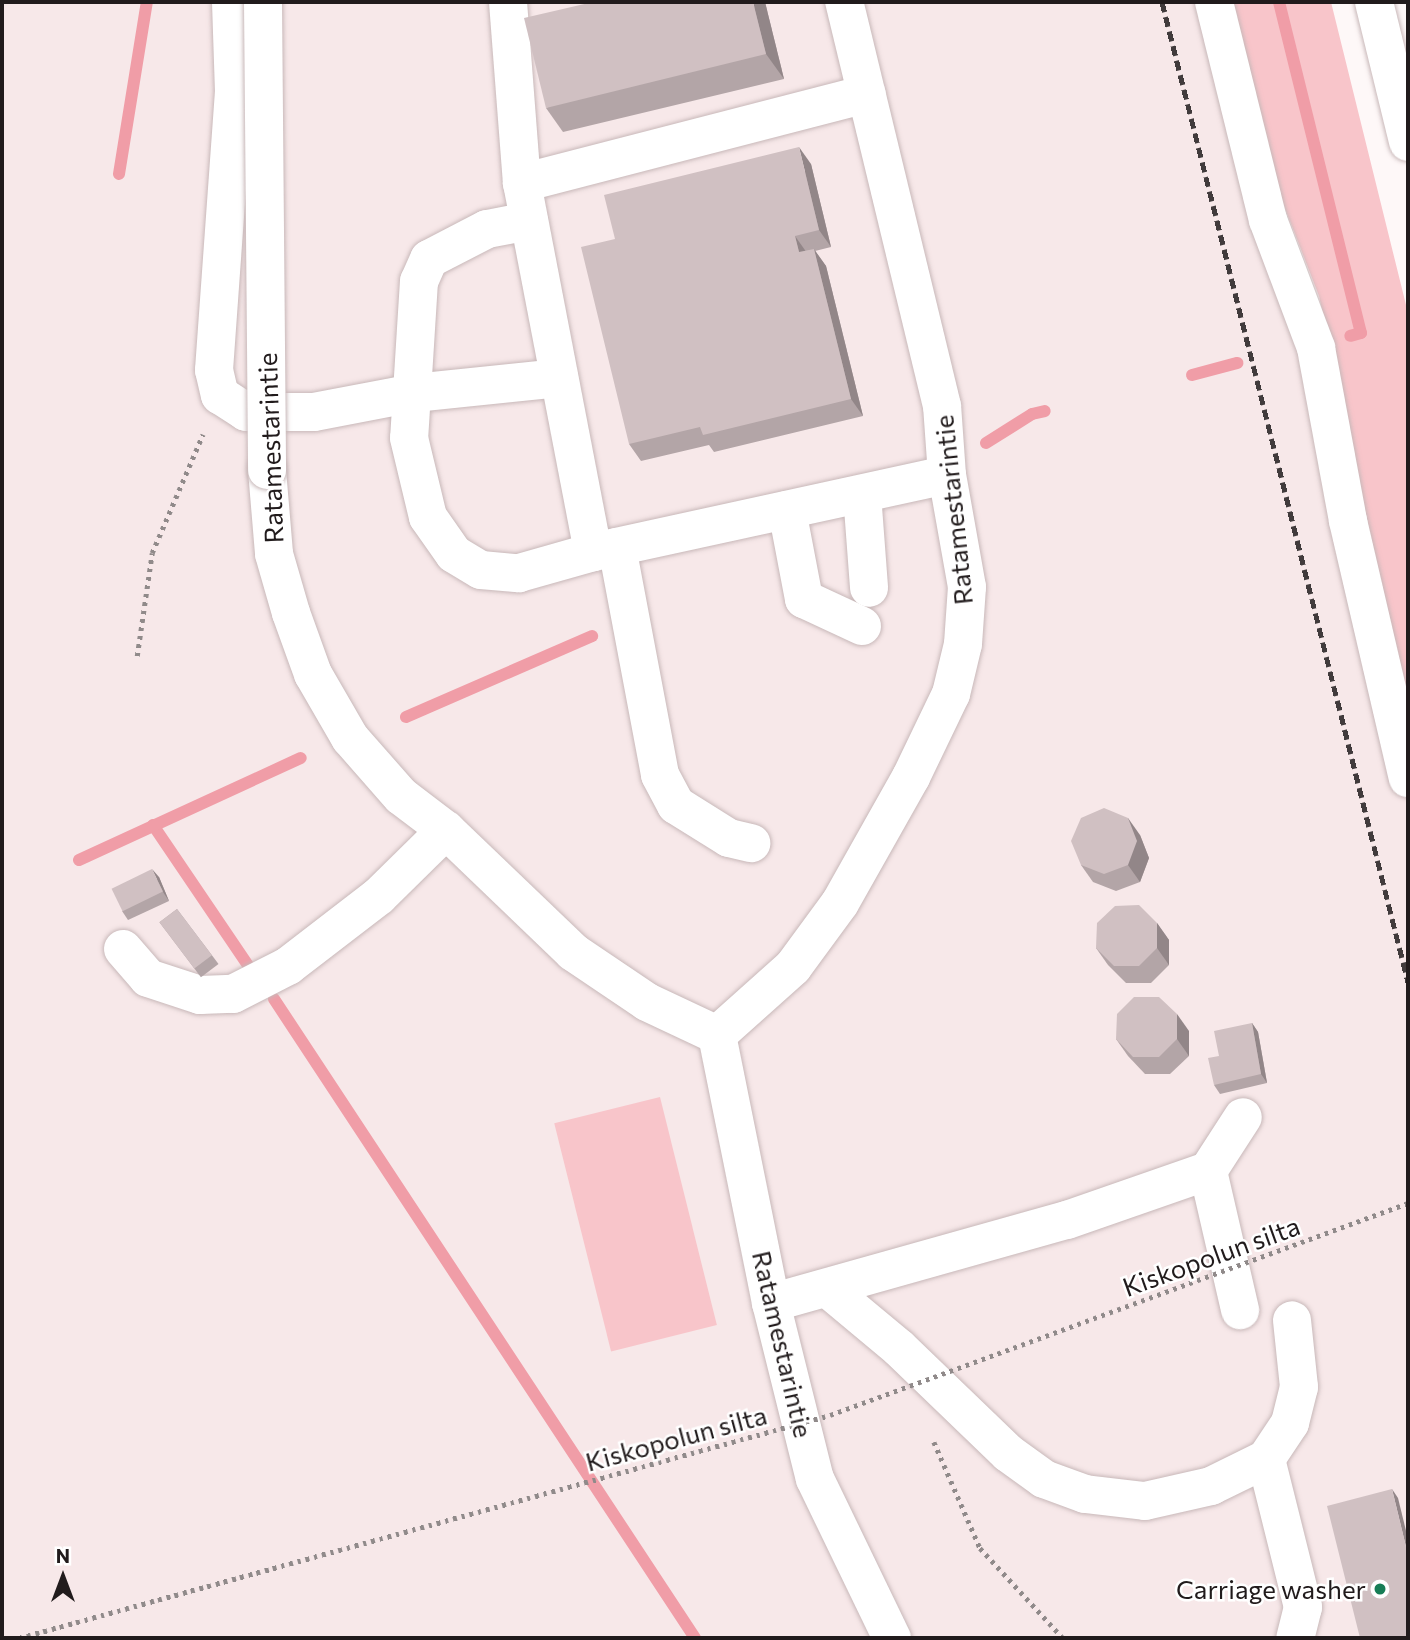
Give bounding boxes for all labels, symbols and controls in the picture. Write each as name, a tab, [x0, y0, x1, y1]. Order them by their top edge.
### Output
street label: Ratamestarintie	[251, 352, 289, 544]
street label: Ratamestarintie	[928, 414, 978, 606]
street label: Kiskopolun silta	[1118, 1209, 1304, 1303]
street label: Ratamestarintie	[746, 1248, 820, 1440]
street label: Kiskopolun silta	[582, 1399, 770, 1477]
north arrow	[28, 1542, 98, 1612]
text: N	[56, 1544, 70, 1567]
place label: Carriage washer	[1176, 1573, 1366, 1605]
marker: Carriage washer	[1372, 1581, 1388, 1597]

